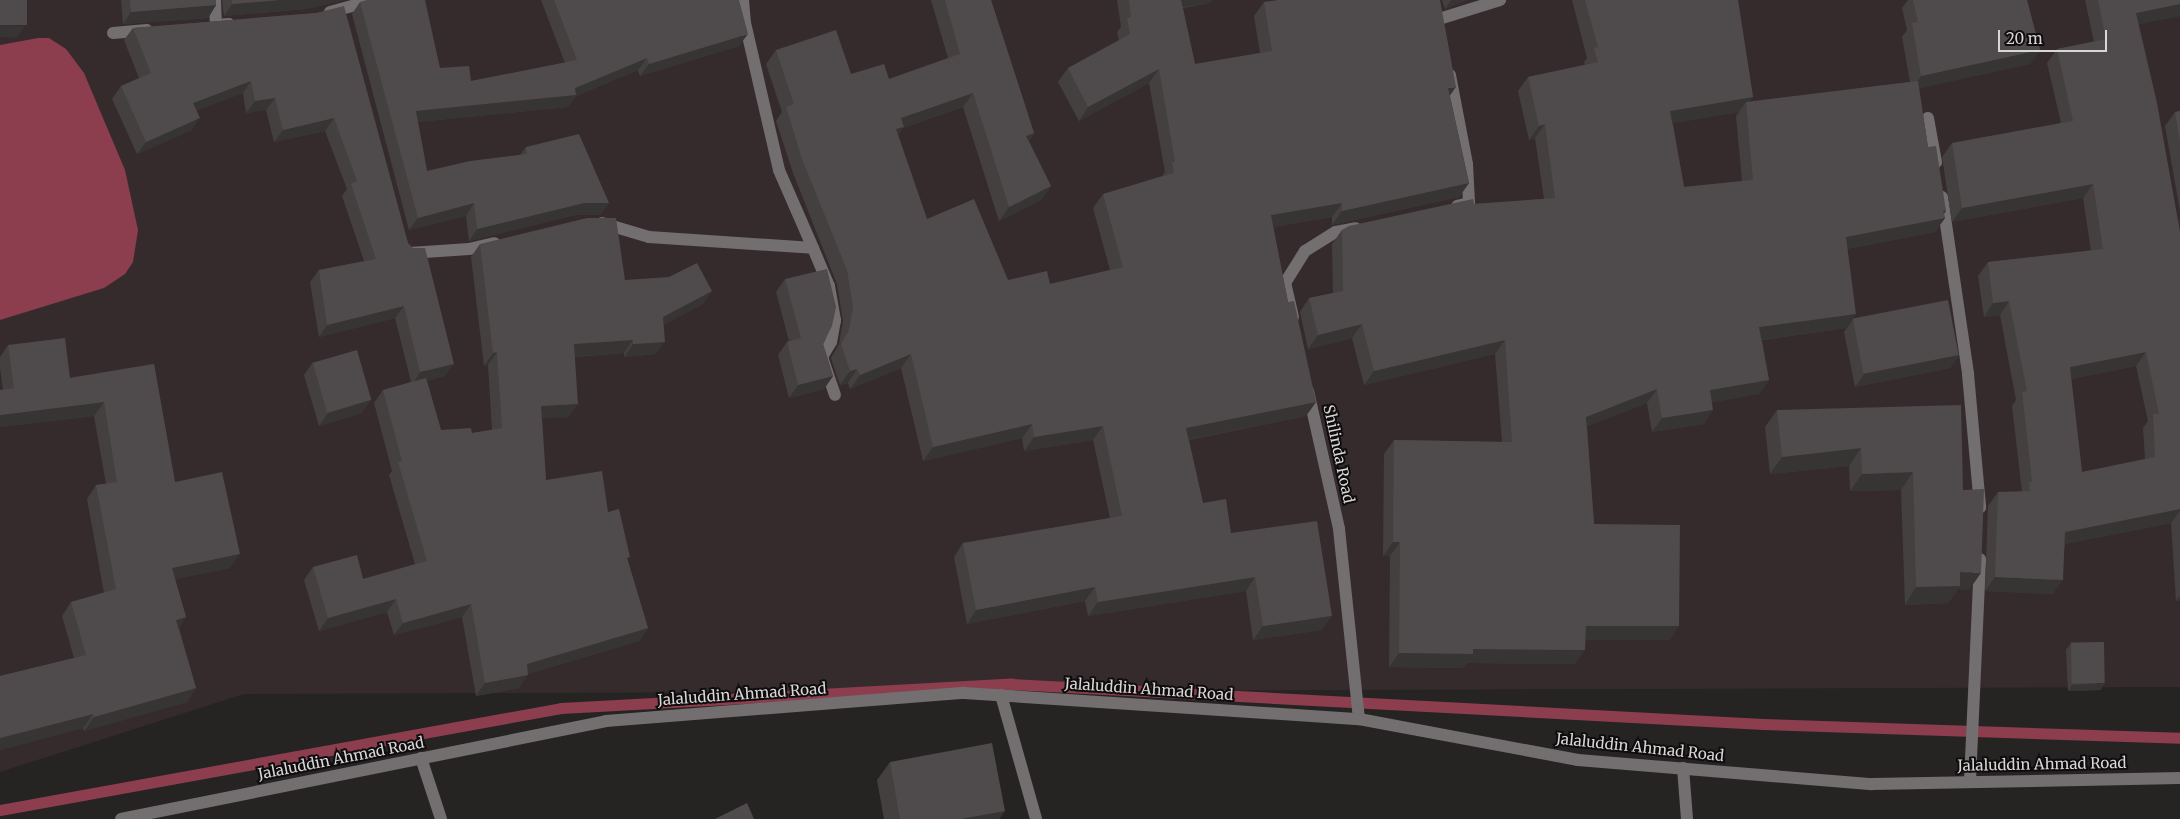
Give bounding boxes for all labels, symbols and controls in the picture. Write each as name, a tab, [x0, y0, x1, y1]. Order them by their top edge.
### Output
scale bar	[2000, 20, 2109, 52]
text: 20 m	[2006, 29, 2043, 48]
street label: Shilinda Road	[1320, 403, 1358, 505]
street label: Jalaluddin Ahmad Road	[1064, 674, 1234, 704]
street label: Jalaluddin Ahmad Road	[657, 679, 827, 709]
street label: Jalaluddin Ahmad Road	[1555, 729, 1725, 765]
street label: Jalaluddin Ahmad Road	[256, 733, 426, 783]
street label: Jalaluddin Ahmad Road	[1957, 754, 2127, 774]

